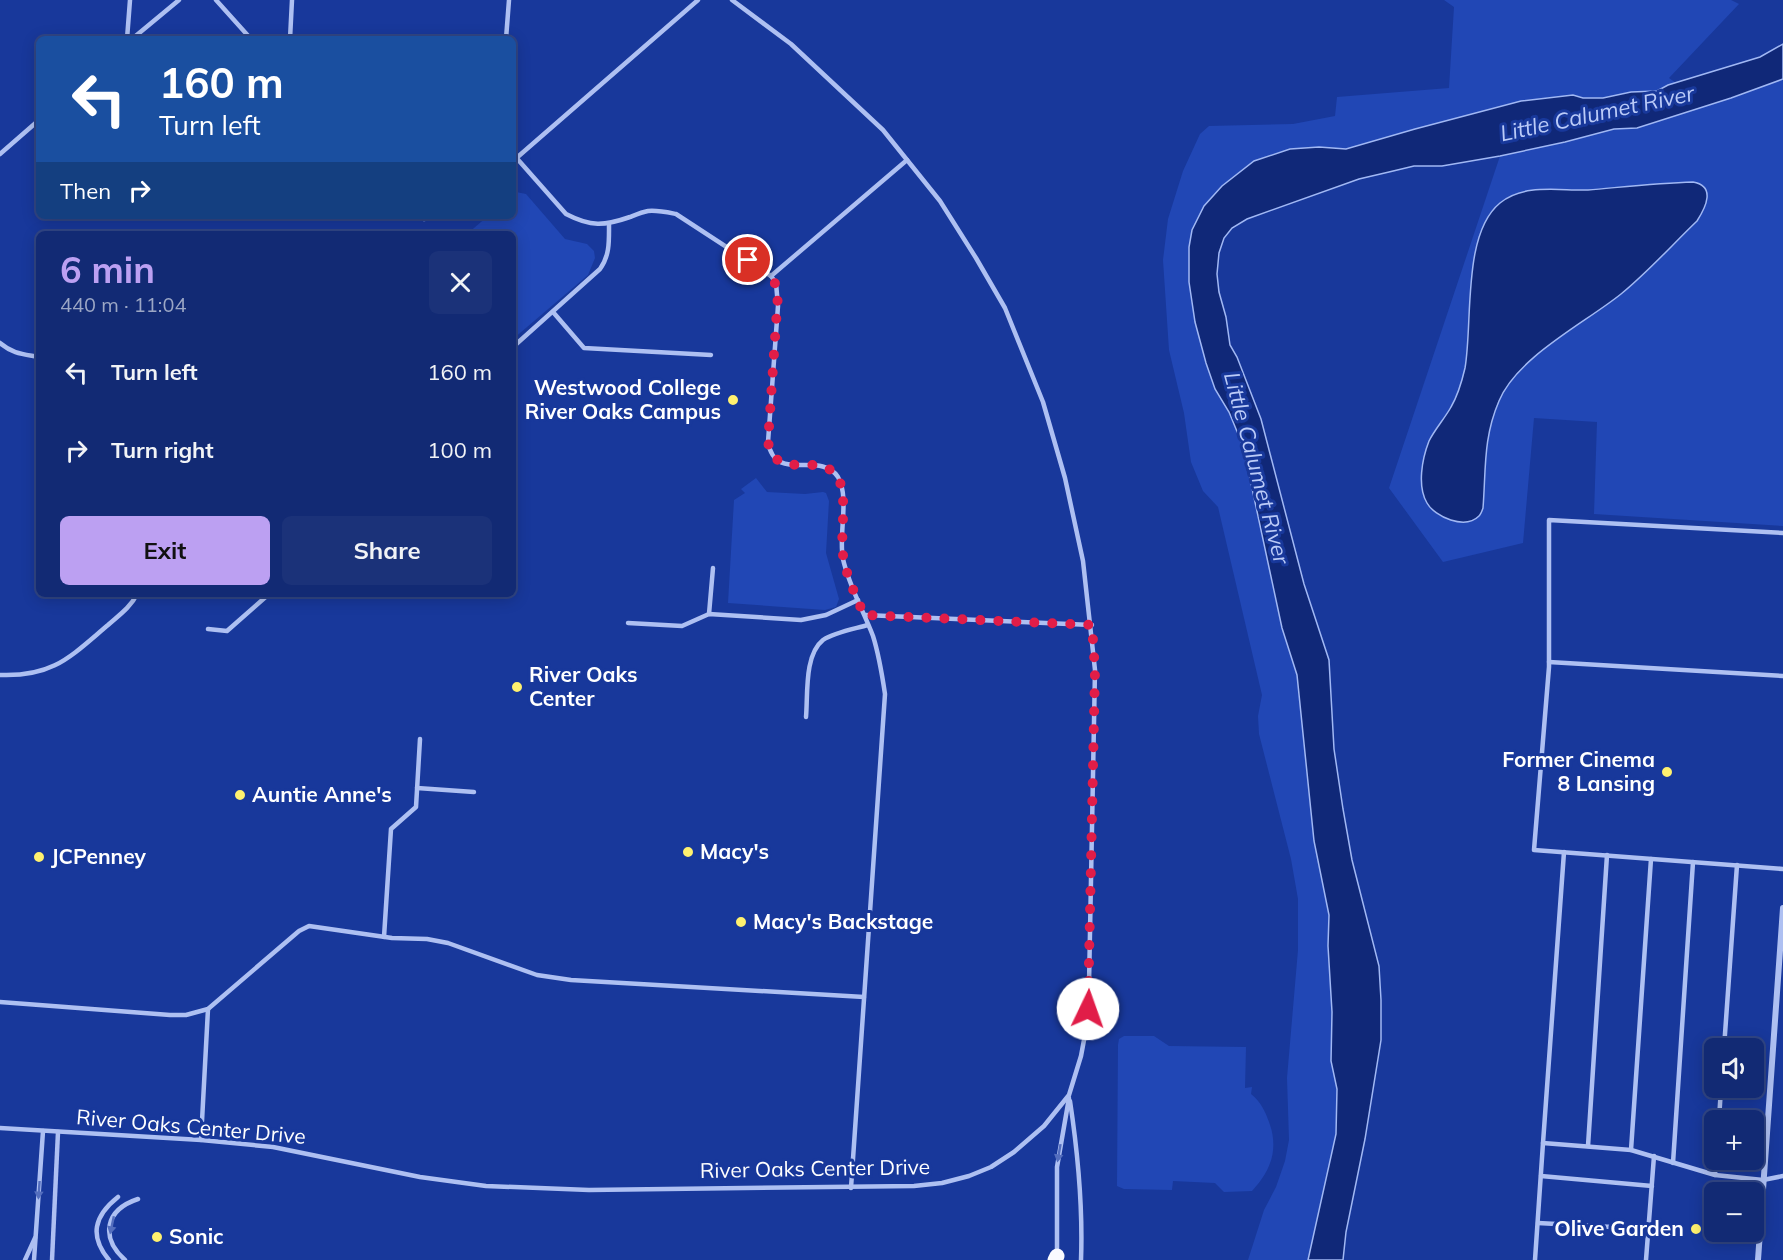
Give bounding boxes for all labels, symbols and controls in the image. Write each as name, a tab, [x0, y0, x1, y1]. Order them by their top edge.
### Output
text: 160 m	[159, 56, 284, 109]
icon: left	[60, 60, 138, 138]
water label: Little Calumet River	[1497, 79, 1698, 147]
text: Turn left	[159, 108, 261, 142]
icon: right	[123, 174, 156, 207]
text: Then	[60, 177, 111, 205]
pin	[722, 234, 773, 285]
icon: arrive	[731, 243, 764, 276]
text: 6 min	[60, 247, 155, 292]
button: close	[429, 251, 492, 314]
text: 440 m · 11:04	[60, 292, 186, 317]
icon: left	[60, 356, 93, 389]
text: Turn left	[111, 358, 198, 386]
text: 160 m	[427, 358, 492, 386]
water label: Little Calumet River	[1218, 369, 1296, 568]
place label: Westwood College River Oaks Campus	[525, 374, 721, 424]
marker: Westwood College River Oaks Campus	[726, 393, 740, 407]
icon: right	[60, 434, 93, 467]
text: Turn right	[111, 436, 214, 464]
text: 100 m	[427, 436, 492, 464]
button: Exit	[60, 516, 270, 585]
button: Share	[282, 516, 492, 585]
place label: River Oaks Center	[529, 661, 637, 711]
marker: River Oaks Center	[510, 680, 524, 694]
place label: Former Cinema 8 Lansing	[1502, 746, 1655, 796]
marker: Former Cinema 8 Lansing	[1660, 765, 1674, 779]
place label: Auntie Anne's	[252, 781, 392, 807]
marker: Auntie Anne's	[233, 788, 247, 802]
place label: Macy's	[700, 838, 769, 864]
place label: JCPenney	[51, 843, 147, 869]
marker: Macy's	[681, 845, 695, 859]
marker: JCPenney	[32, 850, 46, 864]
place label: Macy's Backstage	[753, 908, 933, 934]
marker: Macy's Backstage	[734, 915, 748, 929]
position arrow	[1056, 977, 1120, 1041]
map controls	[1704, 1038, 1764, 1242]
button: sound	[1704, 1038, 1764, 1098]
street label: River Oaks Center Drive	[75, 1103, 307, 1149]
button: +	[1704, 1110, 1764, 1170]
one-way arrow	[1054, 1143, 1063, 1162]
street label: River Oaks Center Drive	[700, 1153, 930, 1183]
one-way arrow	[35, 1180, 44, 1199]
button: −	[1704, 1182, 1764, 1242]
place label: Olive Garden	[1554, 1215, 1684, 1241]
one-way arrow	[107, 1216, 116, 1235]
marker: Olive Garden	[1689, 1222, 1703, 1236]
place label: Sonic	[169, 1223, 224, 1249]
marker: Sonic	[150, 1230, 164, 1244]

